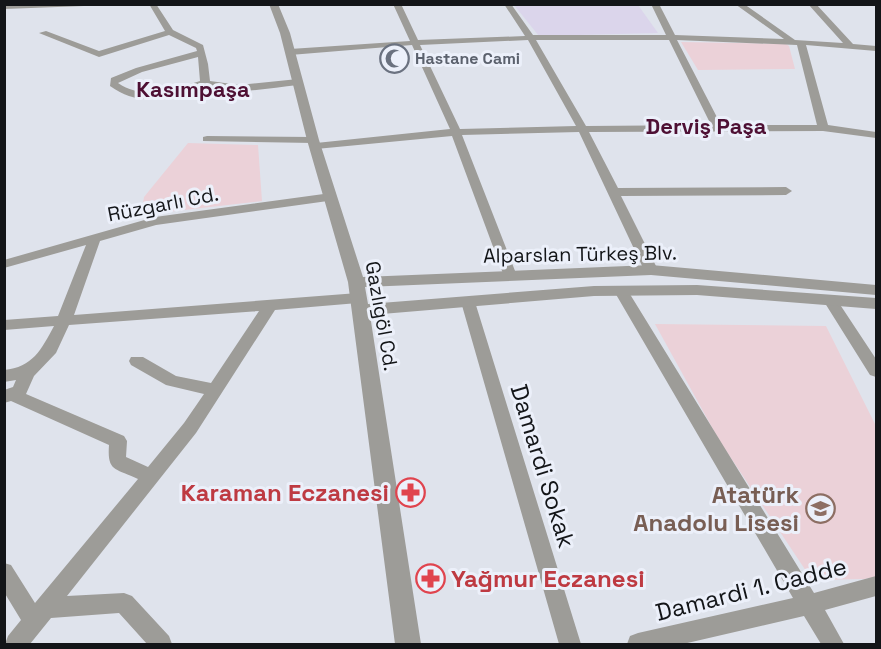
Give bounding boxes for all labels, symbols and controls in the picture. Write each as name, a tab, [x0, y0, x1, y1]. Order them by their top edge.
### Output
mosque icon: Hastane Cami	[378, 42, 410, 74]
place label: Hastane Cami	[415, 48, 520, 69]
district label: Kasımpaşa	[136, 75, 250, 103]
district label: Derviş Paşa	[646, 112, 767, 140]
street label: Rüzgarlı Cd.	[105, 181, 221, 227]
street label: Alparslan Türkeş Blv.	[483, 239, 677, 269]
street label: Gazlıgöl Cd.	[360, 259, 404, 373]
street label: Damardi Sokak	[503, 381, 583, 551]
pharmacy icon: Karaman Eczanesi	[394, 476, 426, 508]
place label: Karaman Eczanesi	[181, 477, 389, 508]
place label: Atatürk Anadolu Lisesi	[633, 479, 799, 538]
school or university icon: Atatürk Anadolu Lisesi	[804, 492, 836, 524]
street label: Damardi 1. Cadde	[652, 550, 850, 628]
pharmacy icon: Yağmur Eczanesi	[414, 562, 446, 594]
place label: Yağmur Eczanesi	[451, 563, 645, 594]

